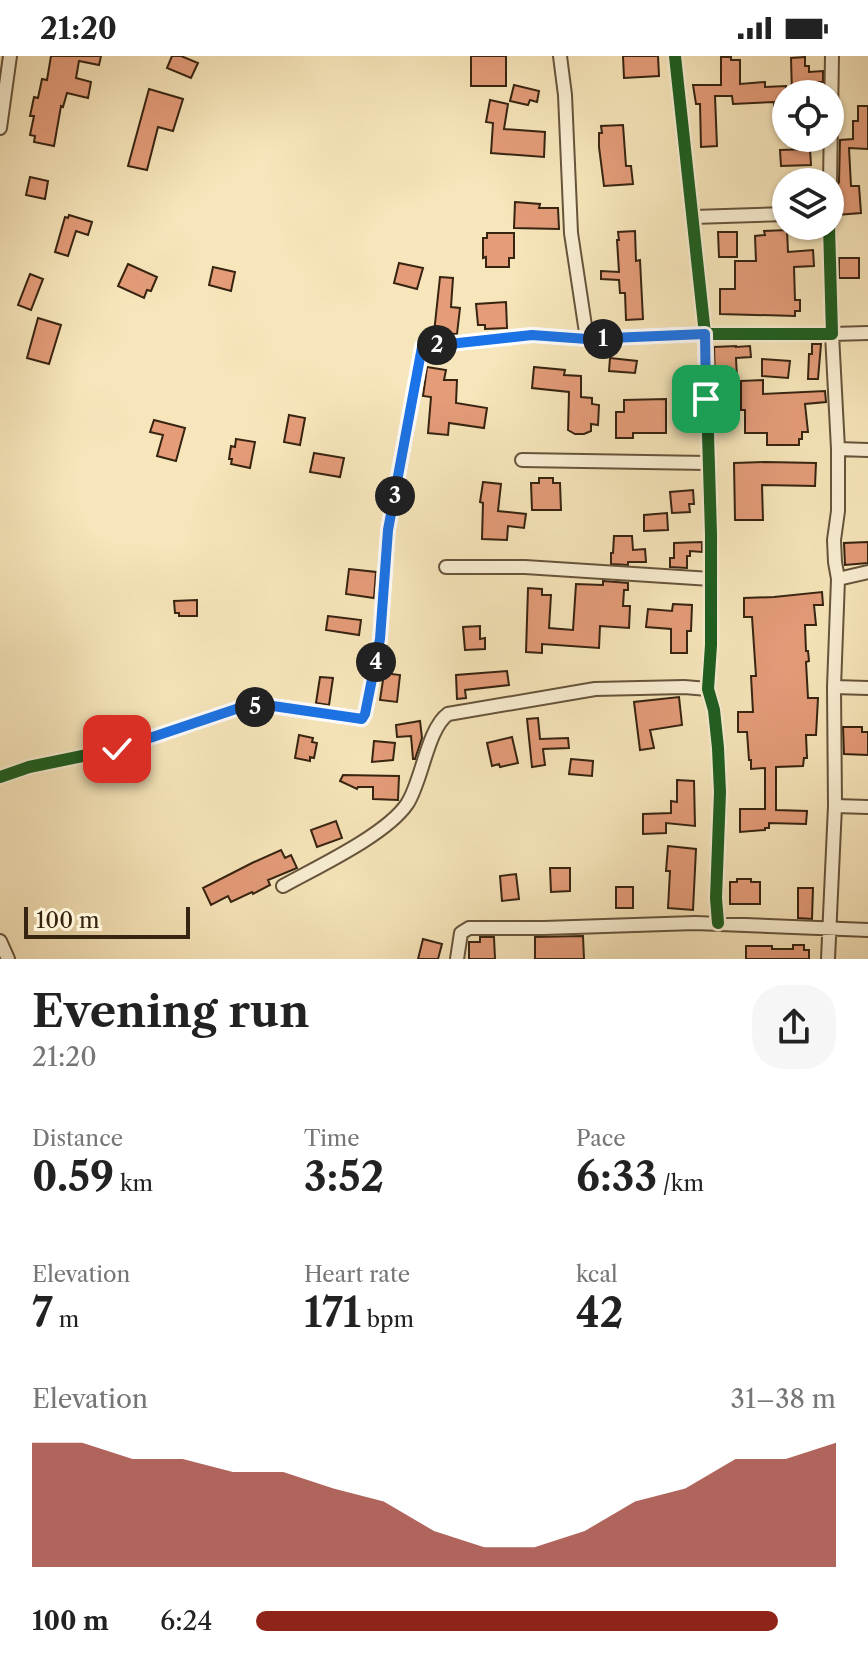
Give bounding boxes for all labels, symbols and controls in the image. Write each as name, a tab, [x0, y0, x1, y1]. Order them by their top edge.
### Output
text: 21:20	[40, 10, 117, 47]
map controls	[772, 80, 844, 240]
button: locate	[772, 80, 844, 152]
button: layers	[772, 168, 844, 240]
pin: 1	[583, 319, 623, 359]
pin: 2	[417, 325, 457, 365]
text: 1	[598, 325, 608, 352]
text: 2	[431, 331, 444, 358]
pin	[672, 365, 740, 433]
icon: arrive	[684, 377, 728, 421]
pin: 3	[375, 476, 415, 516]
text: 3	[389, 482, 401, 509]
pin: 4	[356, 642, 396, 682]
text: 4	[369, 648, 383, 675]
pin: 5	[235, 687, 275, 727]
text: 5	[249, 693, 261, 720]
pin	[83, 715, 151, 783]
icon: check	[95, 727, 139, 771]
scale bar	[24, 903, 190, 939]
text: 100 m	[36, 907, 99, 934]
text: Evening run	[32, 984, 309, 1038]
button: share	[752, 985, 836, 1069]
text: 21:20	[32, 1041, 97, 1073]
text: Distance	[32, 1125, 123, 1152]
text: Time	[304, 1125, 360, 1152]
text: Pace	[576, 1125, 626, 1152]
text: 0.59	[32, 1152, 114, 1201]
text: 3:52	[304, 1152, 384, 1201]
text: 6:33	[576, 1152, 657, 1201]
text: km	[114, 1170, 153, 1197]
text: /km	[657, 1170, 704, 1197]
text: Elevation	[32, 1261, 130, 1288]
text: Heart rate	[304, 1261, 410, 1288]
text: kcal	[576, 1261, 618, 1288]
text: 7	[32, 1288, 53, 1337]
text: 171	[304, 1288, 361, 1337]
text: 42	[576, 1288, 623, 1337]
text: m	[53, 1306, 79, 1333]
text: bpm	[361, 1306, 414, 1333]
text: Elevation	[32, 1383, 148, 1415]
text: 31–38 m	[731, 1383, 836, 1415]
text: 100 m	[32, 1605, 109, 1637]
text: 6:24	[160, 1605, 213, 1637]

